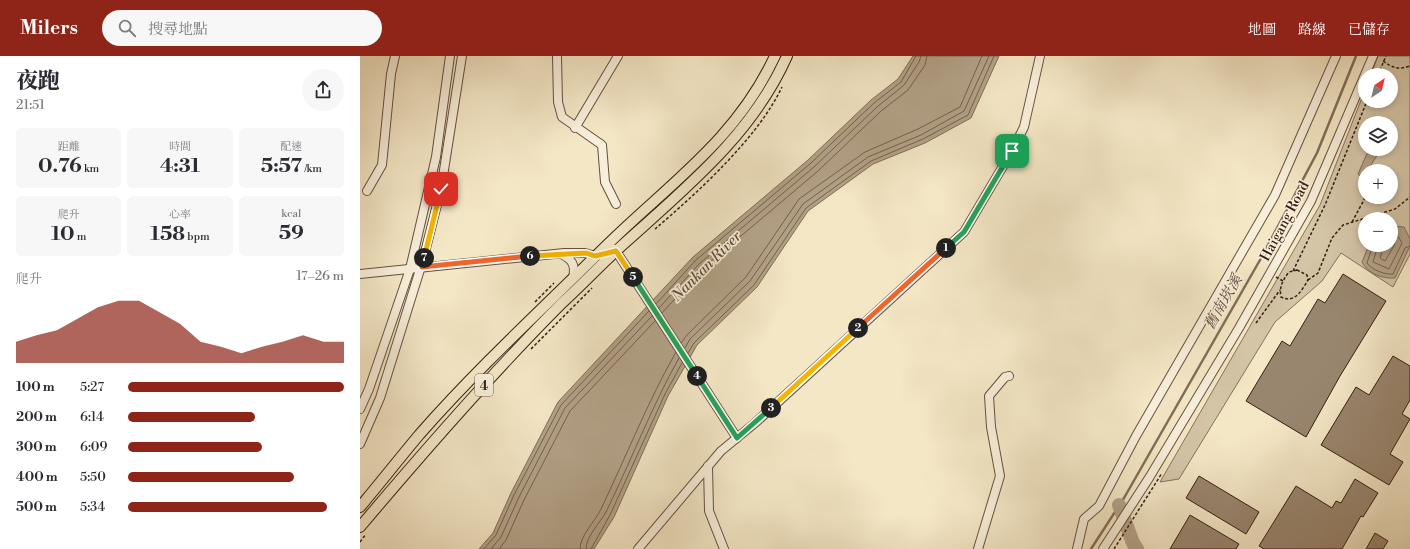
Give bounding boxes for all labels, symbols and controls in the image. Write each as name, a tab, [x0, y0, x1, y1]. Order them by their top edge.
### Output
search box	[102, 10, 382, 46]
text: Milers	[20, 16, 78, 40]
icon: search	[116, 17, 138, 39]
text: 搜尋地點	[148, 20, 208, 39]
text: 地圖	[1248, 21, 1276, 39]
text: 路線	[1298, 21, 1326, 39]
text: 已儲存	[1348, 21, 1390, 39]
text: 夜跑	[16, 68, 60, 95]
north arrow	[1358, 68, 1398, 108]
map controls	[1358, 68, 1398, 252]
button: share	[302, 69, 344, 111]
text: 21:51	[16, 97, 45, 113]
button: layers	[1358, 116, 1398, 156]
pin	[995, 134, 1029, 168]
text: 距離	[58, 140, 80, 154]
text: 時間	[169, 140, 191, 154]
text: 配速	[280, 140, 302, 154]
icon: arrive	[1001, 140, 1023, 162]
text: 0.76	[38, 154, 82, 179]
text: 4:31	[160, 154, 200, 179]
text: 5:57	[261, 154, 302, 179]
text: km	[82, 162, 99, 176]
text: /km	[302, 162, 322, 176]
button: +	[1358, 164, 1398, 204]
pin	[424, 172, 458, 206]
icon: check	[430, 178, 452, 200]
street label: Haigang Road	[1256, 178, 1314, 265]
text: kcal	[281, 207, 301, 221]
text: 爬升	[58, 208, 80, 222]
text: 心率	[169, 208, 191, 222]
button: −	[1358, 212, 1398, 252]
text: 59	[279, 221, 304, 246]
text: 10	[51, 222, 74, 247]
text: 158	[150, 222, 185, 247]
water label: Nankan River	[667, 227, 746, 306]
text: m	[74, 230, 86, 244]
text: bpm	[185, 230, 210, 244]
pin: 1	[936, 238, 956, 258]
text: 1	[943, 241, 949, 255]
pin: 6	[520, 246, 540, 266]
pin: 7	[414, 248, 434, 268]
text: 6	[527, 249, 533, 263]
text: 7	[421, 251, 427, 265]
pin: 5	[623, 267, 643, 287]
text: 17–26 m	[296, 268, 344, 284]
text: 5	[630, 270, 636, 284]
water label: 舊南崁溪	[1200, 270, 1248, 333]
text: 爬升	[16, 271, 42, 287]
pin: 2	[848, 318, 868, 338]
text: 2	[855, 321, 861, 335]
pin: 4	[687, 366, 707, 386]
text: 4	[693, 369, 701, 383]
road number: 4	[475, 374, 493, 396]
text: 100 m	[16, 379, 55, 395]
text: 5:27	[80, 379, 104, 395]
pin: 3	[761, 398, 781, 418]
text: 3	[768, 401, 774, 415]
text: 200 m	[16, 409, 57, 425]
text: 6:14	[80, 409, 104, 425]
text: 300 m	[16, 439, 57, 455]
text: 6:09	[80, 439, 107, 455]
text: 400 m	[16, 469, 58, 485]
text: 5:50	[80, 469, 106, 485]
text: 500 m	[16, 499, 57, 515]
text: 5:34	[80, 499, 105, 515]

